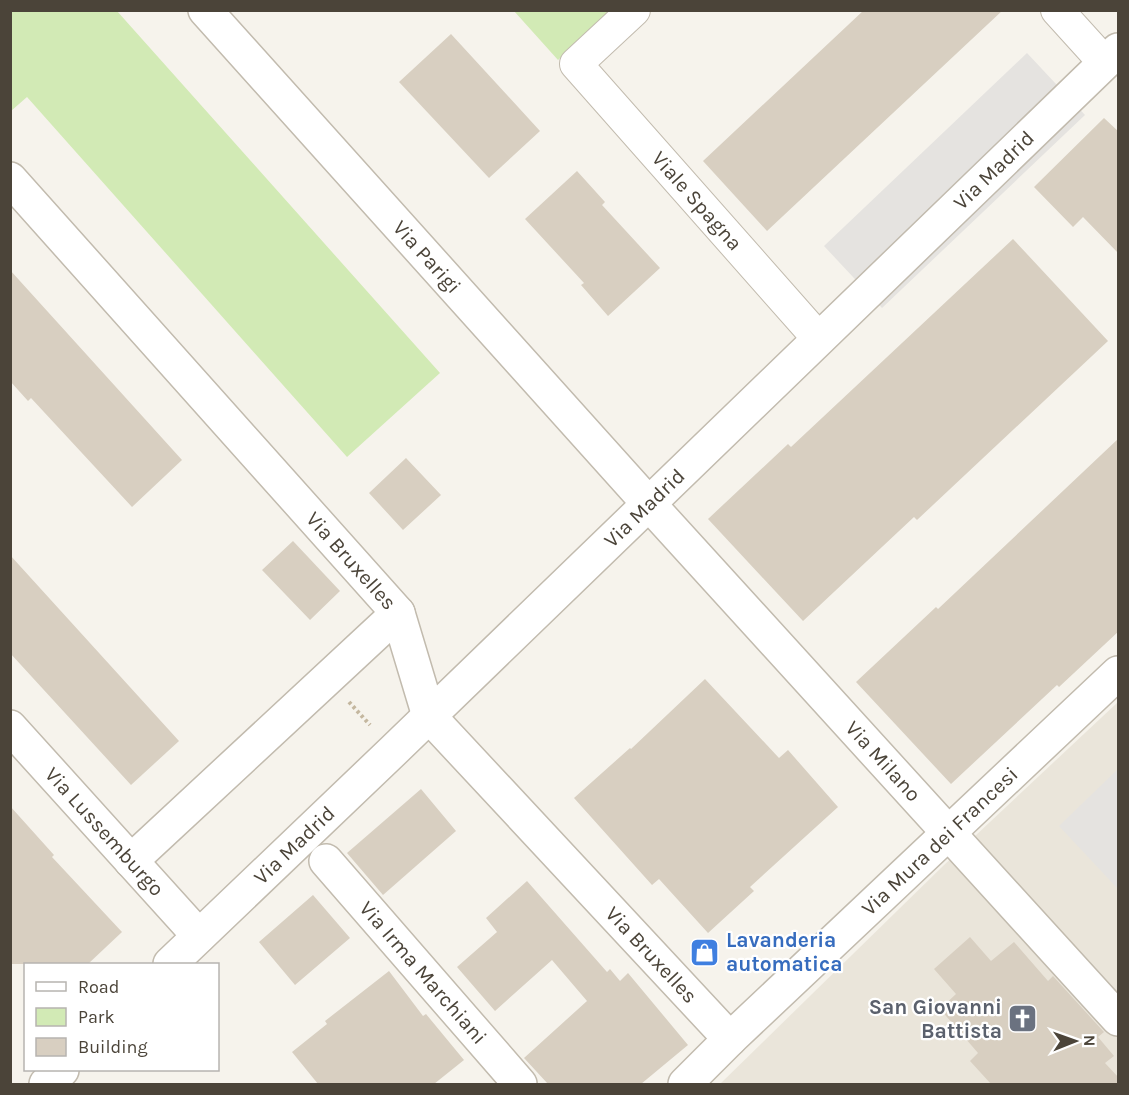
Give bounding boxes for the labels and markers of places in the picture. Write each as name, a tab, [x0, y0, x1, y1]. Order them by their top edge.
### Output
place label: Lavanderia automatica	[726, 928, 842, 976]
shop icon: Lavanderia automatica	[689, 936, 721, 968]
place label: San Giovanni Battista	[869, 995, 1002, 1043]
church icon: San Giovanni Battista	[1007, 1003, 1039, 1035]

